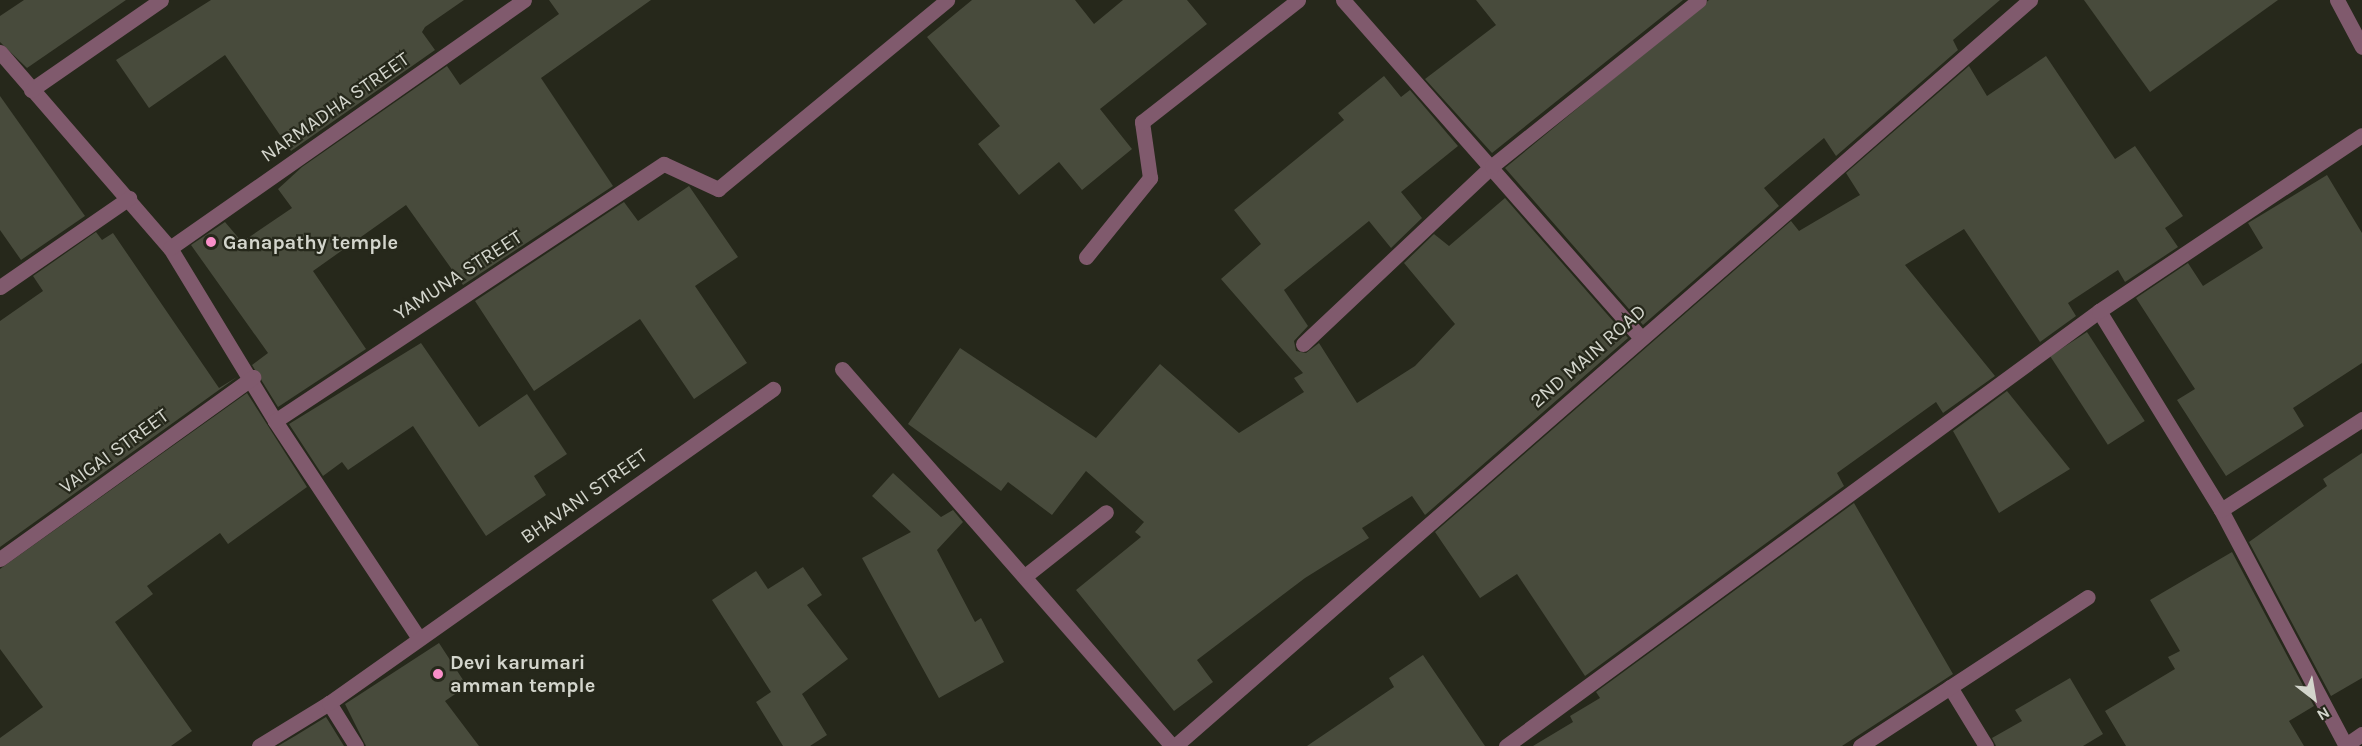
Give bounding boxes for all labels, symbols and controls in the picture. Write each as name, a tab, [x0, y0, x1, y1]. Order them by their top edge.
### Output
street label: NARMADHA STREET	[256, 47, 414, 167]
street label: YAMUNA STREET	[389, 225, 527, 325]
place label: Ganapathy temple	[223, 230, 398, 254]
marker: Ganapathy temple	[204, 235, 218, 249]
street label: 2ND MAIN ROAD	[1525, 299, 1651, 413]
street label: VAIGAI STREET	[55, 403, 173, 499]
street label: BHAVANI STREET	[516, 443, 652, 549]
place label: Devi karumari amman temple	[450, 650, 595, 697]
marker: Devi karumari amman temple	[431, 667, 445, 681]
north arrow	[2284, 668, 2344, 728]
text: N	[2314, 703, 2333, 725]

